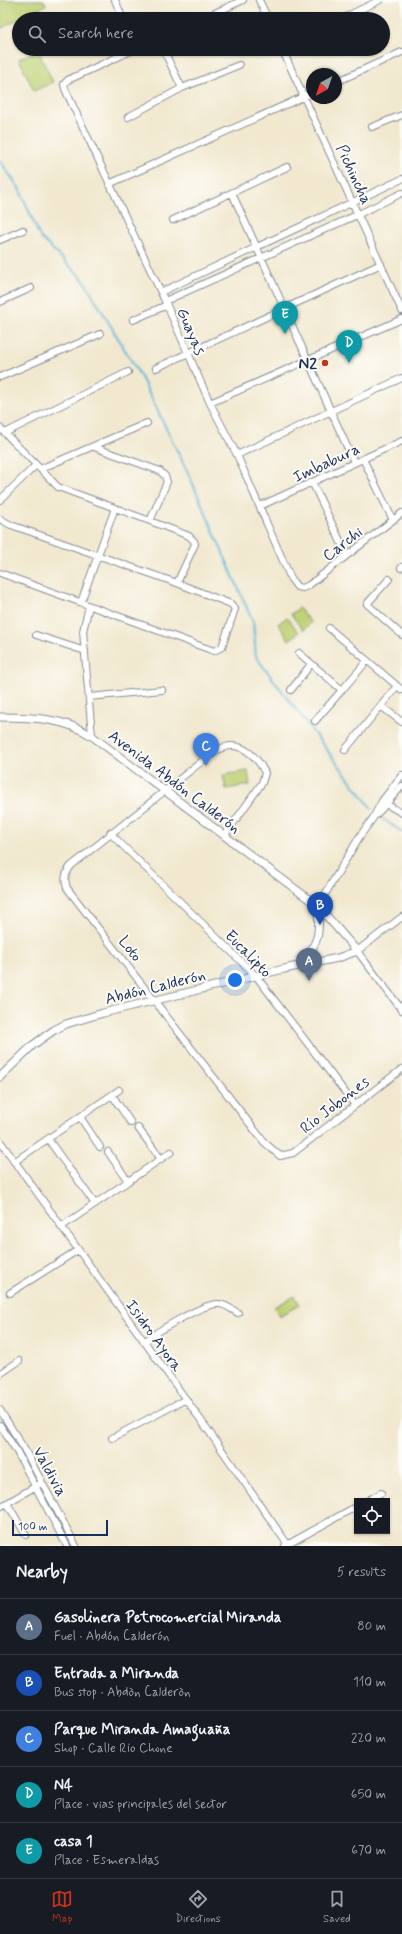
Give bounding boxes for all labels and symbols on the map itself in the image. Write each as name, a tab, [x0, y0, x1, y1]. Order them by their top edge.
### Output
north arrow	[306, 68, 342, 104]
street label: Pichincha	[331, 141, 377, 208]
pin: E	[272, 301, 298, 334]
street label: Guayas	[171, 305, 210, 359]
pin: D	[336, 330, 362, 363]
place label: N2	[299, 354, 317, 375]
marker: N2	[320, 358, 330, 368]
street label: Imbabura	[290, 439, 363, 488]
street label: Carchi	[319, 522, 368, 566]
street label: Avenida Abdón Calderón	[104, 724, 246, 838]
pin: C	[193, 733, 219, 766]
pin: B	[307, 892, 333, 925]
street label: Eucalipto	[220, 926, 276, 983]
street label: Loto	[113, 932, 146, 966]
pin: A	[296, 948, 322, 981]
street label: Abdón Calderón	[103, 965, 208, 1010]
your location	[225, 970, 245, 990]
street label: Río Jobones	[296, 1071, 374, 1139]
street label: Isidro Ayora	[121, 1296, 187, 1376]
street label: Valdivia	[28, 1443, 72, 1500]
scale bar	[12, 1518, 108, 1537]

